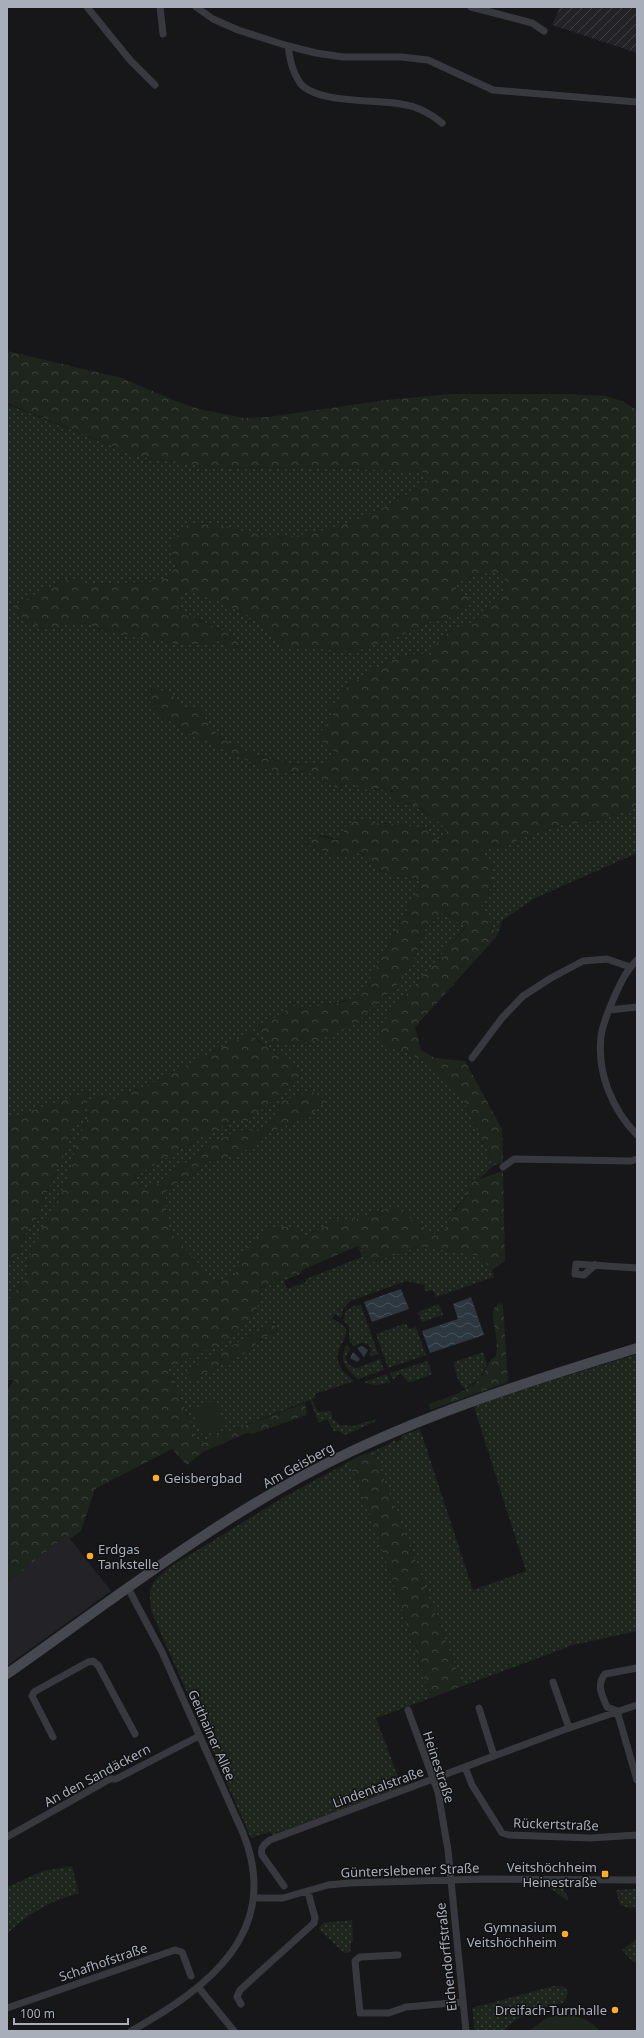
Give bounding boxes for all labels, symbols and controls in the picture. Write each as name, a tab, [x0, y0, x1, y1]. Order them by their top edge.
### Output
street label: Am Geisberg	[259, 1438, 337, 1492]
place label: Geisbergbad	[164, 1469, 242, 1487]
marker: Geisbergbad	[151, 1473, 161, 1483]
place label: Erdgas Tankstelle	[98, 1540, 159, 1573]
marker: Erdgas Tankstelle	[85, 1551, 95, 1561]
street label: Geithainer Allee	[184, 1687, 240, 1783]
street label: Heinestraße	[419, 1729, 459, 1805]
street label: An den Sandäckern	[41, 1739, 153, 1811]
street label: Lindentalstraße	[330, 1762, 426, 1812]
street label: Rückertstraße	[513, 1814, 599, 1834]
place label: Veitshöchheim Heinestraße	[507, 1858, 597, 1891]
street label: Günterslebener Straße	[340, 1859, 480, 1881]
marker: Veitshöchheim Heinestraße	[600, 1869, 610, 1879]
street label: Eichendorffstraße	[431, 1902, 461, 2012]
place label: Gymnasium Veitshöchheim	[467, 1918, 557, 1951]
marker: Gymnasium Veitshöchheim	[560, 1929, 570, 1939]
street label: Schafhofstraße	[56, 1938, 150, 1986]
scale bar	[14, 2000, 128, 2026]
place label: Dreifach-Turnhalle	[495, 2001, 607, 2019]
text: 100 m	[20, 2005, 55, 2022]
marker: Dreifach-Turnhalle	[610, 2005, 620, 2015]

